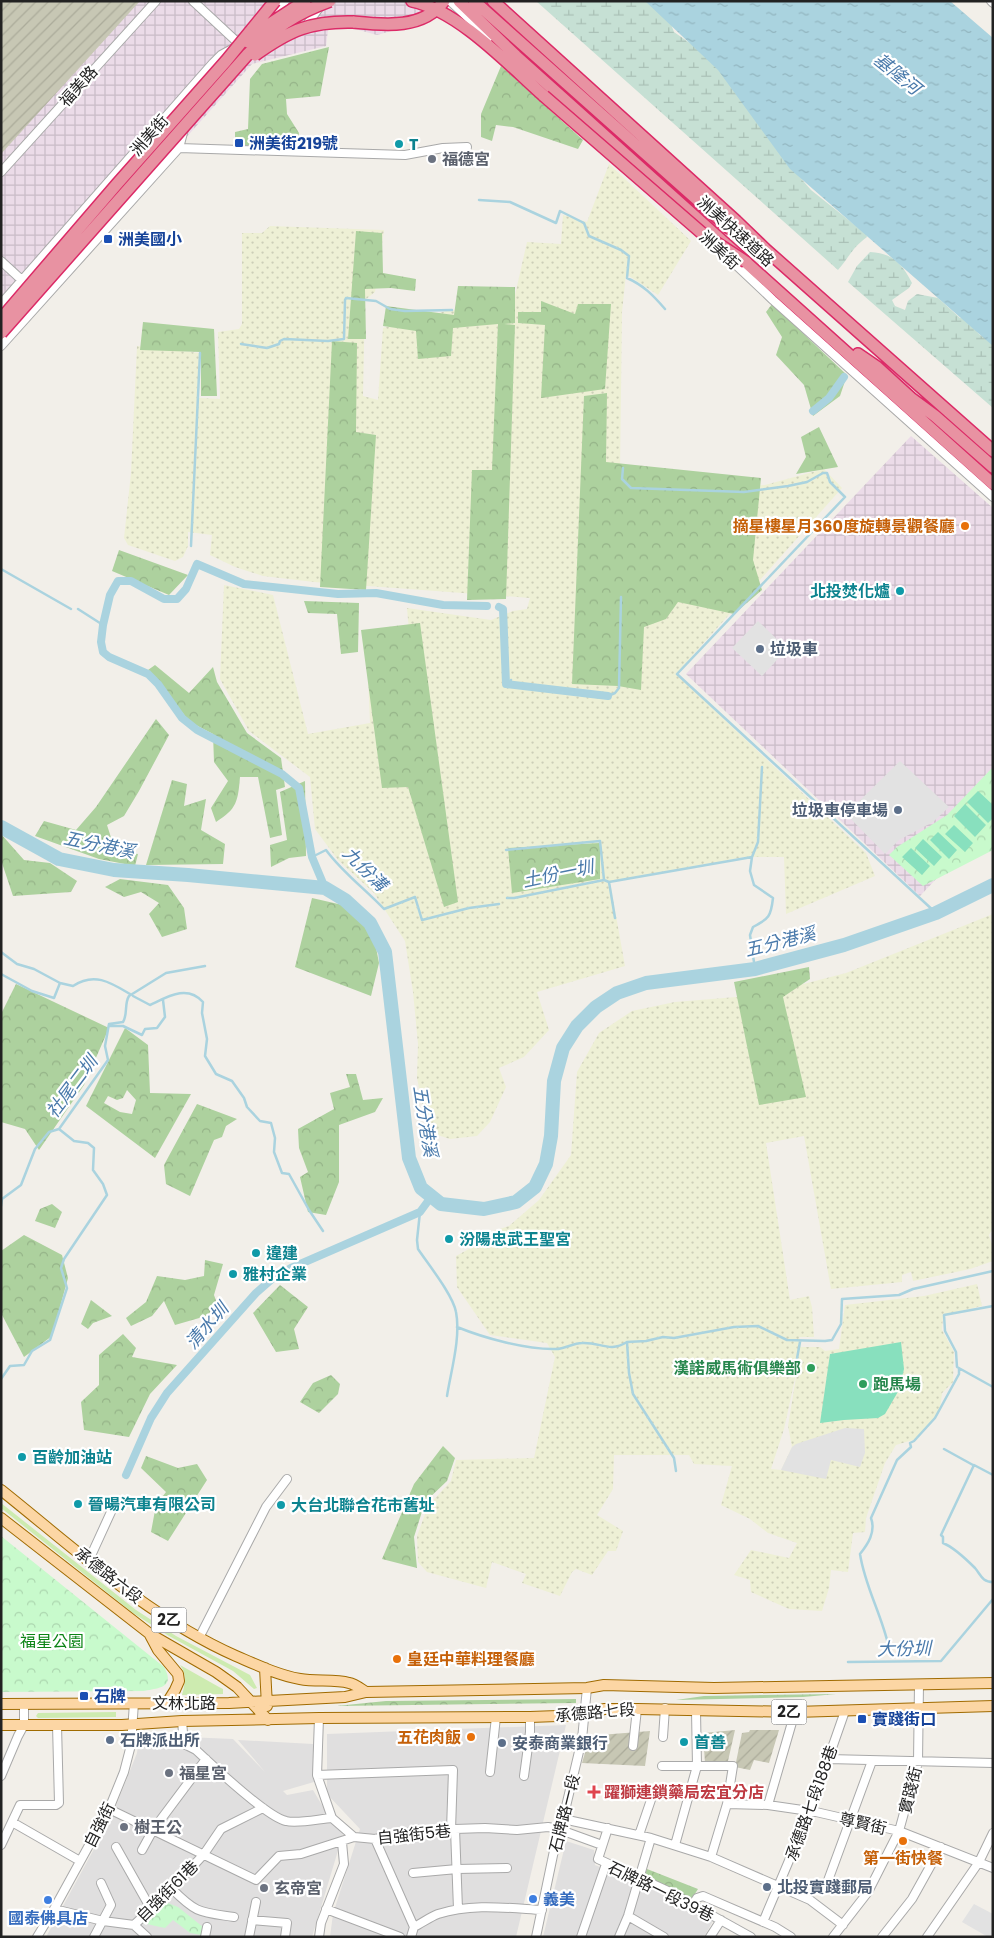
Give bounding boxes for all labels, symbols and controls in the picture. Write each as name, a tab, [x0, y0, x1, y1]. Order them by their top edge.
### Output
water label: 基隆河	[868, 47, 928, 102]
street label: 福美路	[54, 61, 103, 112]
street label: 洲美街	[125, 110, 174, 161]
place label: 洲美街219號	[249, 132, 338, 155]
place label: T	[409, 133, 419, 156]
marker: 洲美街219號	[233, 137, 245, 149]
marker: T	[393, 138, 405, 150]
place label: 福德宮	[442, 148, 490, 171]
marker: 福德宮	[426, 153, 438, 165]
street label: 洲美快速道路	[692, 191, 779, 272]
street label: 洲美街	[694, 226, 745, 275]
place label: 洲美國小	[118, 228, 182, 251]
marker: 洲美國小	[102, 233, 114, 245]
place label: 摘星樓星月360度旋轉景觀餐廳	[733, 515, 955, 538]
marker: 摘星樓星月360度旋轉景觀餐廳	[959, 520, 971, 532]
place label: 北投焚化爐	[810, 580, 890, 603]
marker: 北投焚化爐	[894, 585, 906, 597]
place label: 垃圾車	[770, 638, 818, 661]
marker: 垃圾車	[754, 643, 766, 655]
place label: 垃圾車停車場	[792, 799, 888, 822]
marker: 垃圾車停車場	[892, 804, 904, 816]
water label: 五分港溪	[61, 825, 140, 865]
water label: 九份溝	[337, 841, 395, 899]
water label: 土份一圳	[520, 853, 599, 893]
water label: 五分港溪	[742, 920, 821, 962]
water label: 社尾二圳	[40, 1048, 105, 1123]
water label: 五分港溪	[408, 1083, 444, 1161]
place label: 汾陽忠武王聖宮	[459, 1228, 571, 1251]
marker: 汾陽忠武王聖宮	[443, 1233, 455, 1245]
place label: 違建	[266, 1242, 298, 1265]
marker: 違建	[250, 1247, 262, 1259]
place label: 雅村企業	[243, 1263, 307, 1286]
marker: 雅村企業	[227, 1268, 239, 1280]
water label: 清水圳	[179, 1295, 236, 1354]
place label: 漢諾威馬術俱樂部	[673, 1357, 801, 1380]
marker: 漢諾威馬術俱樂部	[805, 1362, 817, 1374]
place label: 跑馬場	[873, 1373, 921, 1396]
marker: 跑馬場	[857, 1378, 869, 1390]
place label: 百齡加油站	[32, 1446, 112, 1469]
marker: 百齡加油站	[16, 1451, 28, 1463]
place label: 晉暘汽車有限公司	[88, 1493, 216, 1516]
place label: 大台北聯合花市舊址	[291, 1494, 435, 1517]
marker: 晉暘汽車有限公司	[72, 1498, 84, 1510]
marker: 大台北聯合花市舊址	[275, 1499, 287, 1511]
street label: 承德路六段	[70, 1542, 147, 1609]
road number: 2乙	[152, 1608, 186, 1632]
park label: 福星公園	[20, 1630, 84, 1653]
water label: 大份圳	[877, 1635, 934, 1661]
place label: 皇廷中華料理餐廳	[407, 1648, 535, 1671]
marker: 皇廷中華料理餐廳	[391, 1653, 403, 1665]
place label: 石牌	[94, 1685, 126, 1708]
marker: 石牌	[78, 1690, 90, 1702]
street label: 文林北路	[152, 1692, 216, 1715]
street label: 承德路七段	[554, 1698, 636, 1727]
road number: 2乙	[772, 1700, 806, 1724]
place label: 實踐街口	[872, 1708, 936, 1731]
marker: 實踐街口	[856, 1713, 868, 1725]
place label: 五花肉飯	[397, 1726, 461, 1749]
place label: 石牌派出所	[120, 1729, 200, 1752]
marker: 五花肉飯	[465, 1731, 477, 1743]
place label: 首善	[694, 1731, 726, 1754]
place label: 安泰商業銀行	[512, 1732, 608, 1755]
marker: 石牌派出所	[104, 1734, 116, 1746]
marker: 首善	[678, 1736, 690, 1748]
marker: 安泰商業銀行	[496, 1737, 508, 1749]
street label: 承德路七段188巷	[780, 1742, 843, 1864]
place label: 福星宮	[179, 1762, 227, 1785]
street label: 實踐街	[894, 1764, 927, 1816]
marker: 福星宮	[163, 1767, 175, 1779]
street label: 石牌路一段	[544, 1772, 585, 1855]
place label: 躍獅連鎖藥局宏宜分店	[604, 1781, 764, 1804]
marker: 躍獅連鎖藥局宏宜分店	[588, 1786, 600, 1798]
street label: 自強街	[78, 1799, 121, 1852]
street label: 尊賢街	[837, 1807, 889, 1840]
place label: 樹王公	[134, 1816, 182, 1839]
street label: 自強街5巷	[376, 1819, 452, 1850]
marker: 樹王公	[118, 1821, 130, 1833]
marker: 第一街快餐	[897, 1835, 909, 1847]
place label: 第一街快餐	[863, 1847, 943, 1870]
street label: 自強街61巷	[131, 1855, 204, 1928]
street label: 石牌路一段39巷	[604, 1856, 718, 1927]
place label: 北投實踐郵局	[777, 1876, 873, 1899]
place label: 玄帝宮	[274, 1877, 322, 1900]
marker: 北投實踐郵局	[761, 1881, 773, 1893]
marker: 玄帝宮	[258, 1882, 270, 1894]
place label: 義美	[543, 1888, 575, 1911]
marker: 義美	[527, 1893, 539, 1905]
marker: 國泰佛具店	[42, 1894, 54, 1906]
place label: 國泰佛具店	[8, 1907, 88, 1930]

